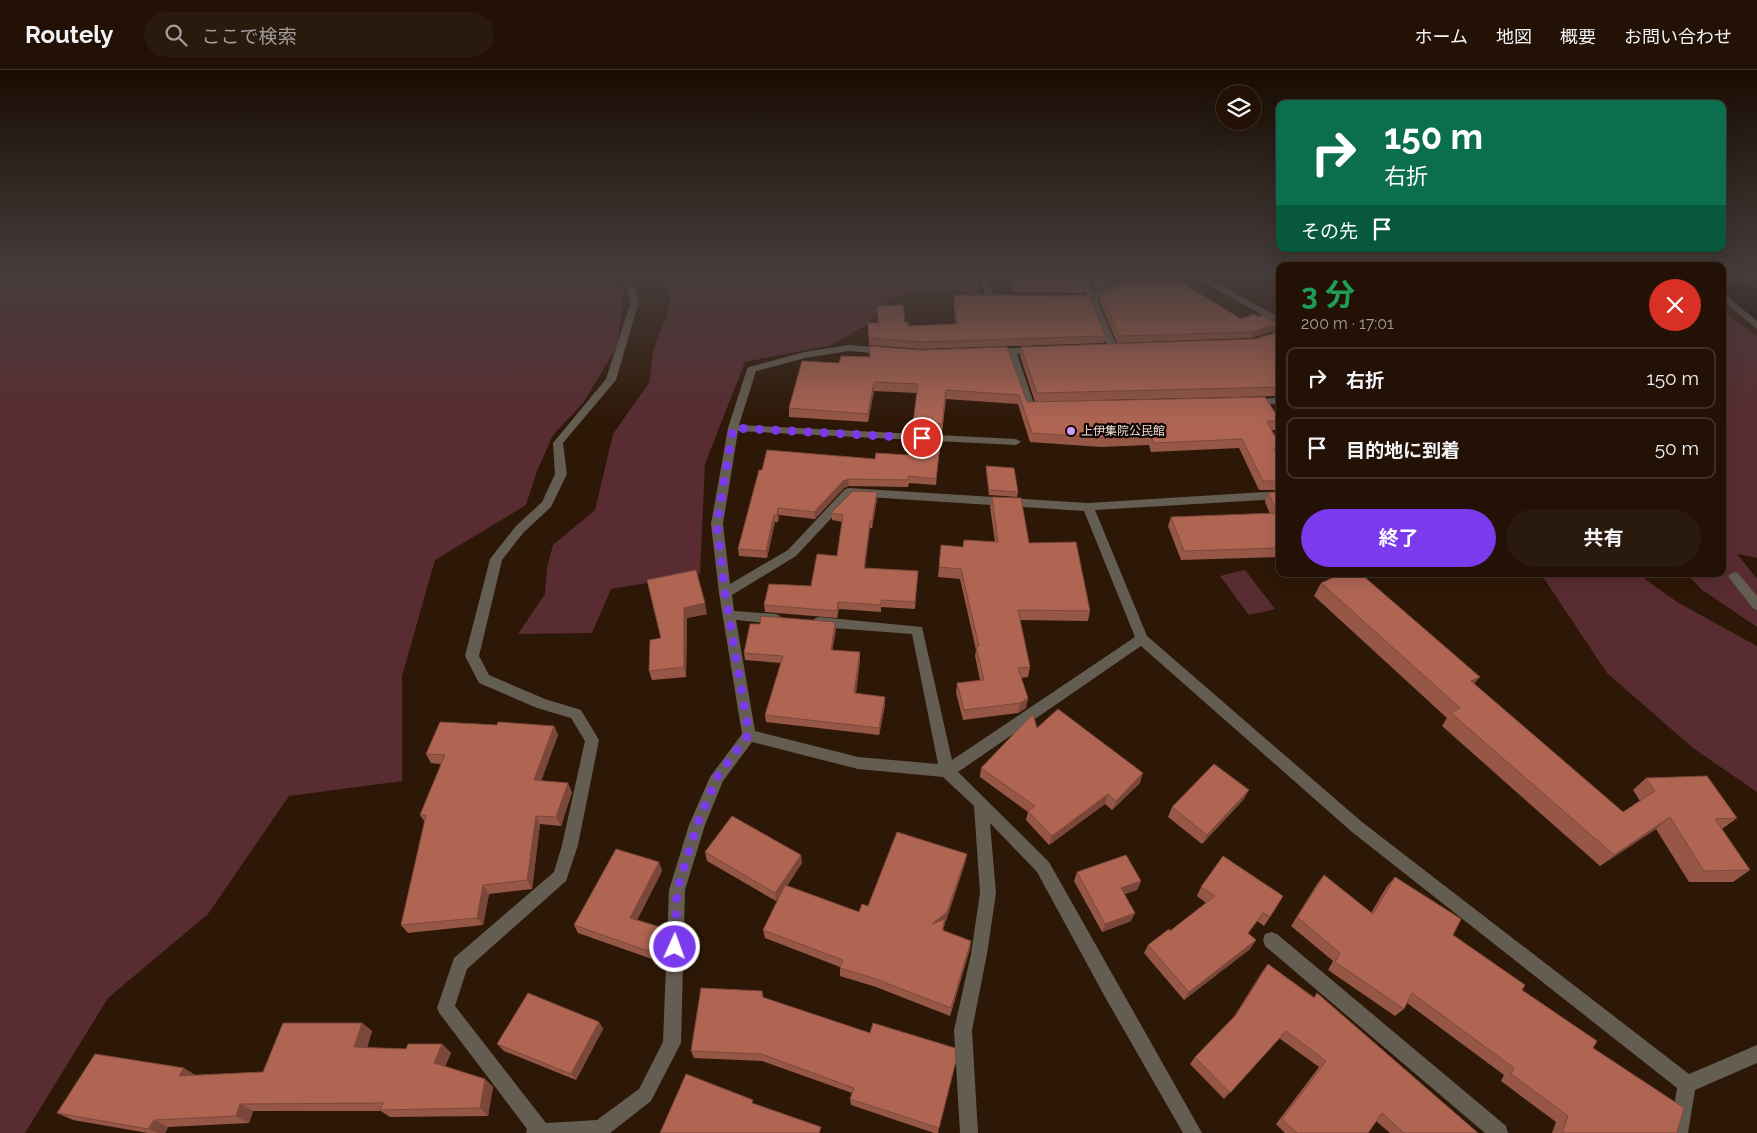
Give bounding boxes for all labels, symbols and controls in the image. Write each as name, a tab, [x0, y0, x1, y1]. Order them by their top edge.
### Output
search box	[144, 12, 494, 57]
text: Routely	[25, 20, 114, 49]
icon: search	[162, 21, 190, 49]
text: ここで検索	[202, 25, 297, 47]
text: ホーム	[1415, 26, 1468, 47]
text: 地図	[1496, 26, 1532, 47]
text: 概要	[1560, 26, 1596, 47]
text: お問い合わせ	[1624, 26, 1732, 47]
map controls	[1216, 85, 1261, 130]
button: layers	[1216, 85, 1261, 130]
text: 150 m	[1384, 116, 1483, 157]
icon: right	[1301, 120, 1366, 185]
text: 右折	[1384, 163, 1428, 189]
icon: arrive	[1368, 215, 1396, 243]
text: その先	[1301, 220, 1358, 242]
text: 3 分	[1301, 277, 1355, 312]
button: close	[1649, 279, 1701, 331]
text: 200 m · 17:01	[1301, 314, 1394, 333]
icon: right	[1303, 364, 1331, 392]
text: 150 m	[1647, 367, 1699, 389]
text: 右折	[1346, 369, 1384, 391]
pin	[901, 417, 943, 459]
icon: arrive	[908, 424, 936, 452]
place label: 上伊集院公民館	[1081, 424, 1165, 438]
marker: 上伊集院公民館	[1065, 425, 1077, 437]
icon: arrive	[1303, 434, 1331, 462]
text: 50 m	[1655, 437, 1699, 459]
text: 目的地に到着	[1346, 439, 1460, 461]
button: 終了	[1301, 509, 1496, 567]
button: 共有	[1506, 509, 1701, 567]
position arrow	[648, 920, 700, 972]

